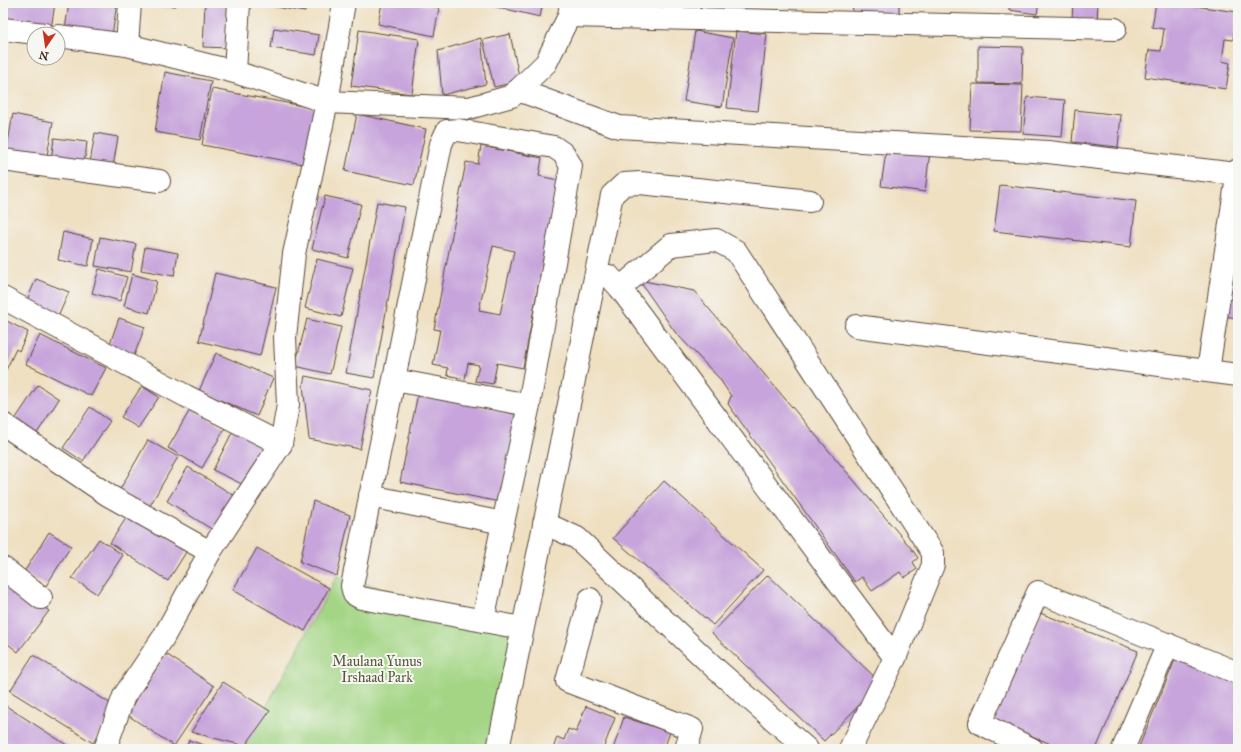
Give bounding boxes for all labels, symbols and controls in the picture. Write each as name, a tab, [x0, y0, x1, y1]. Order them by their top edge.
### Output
north arrow	[26, 26, 66, 66]
text: N	[37, 48, 50, 63]
park label: Maulana Yunus Irshaad Park	[332, 653, 422, 686]

